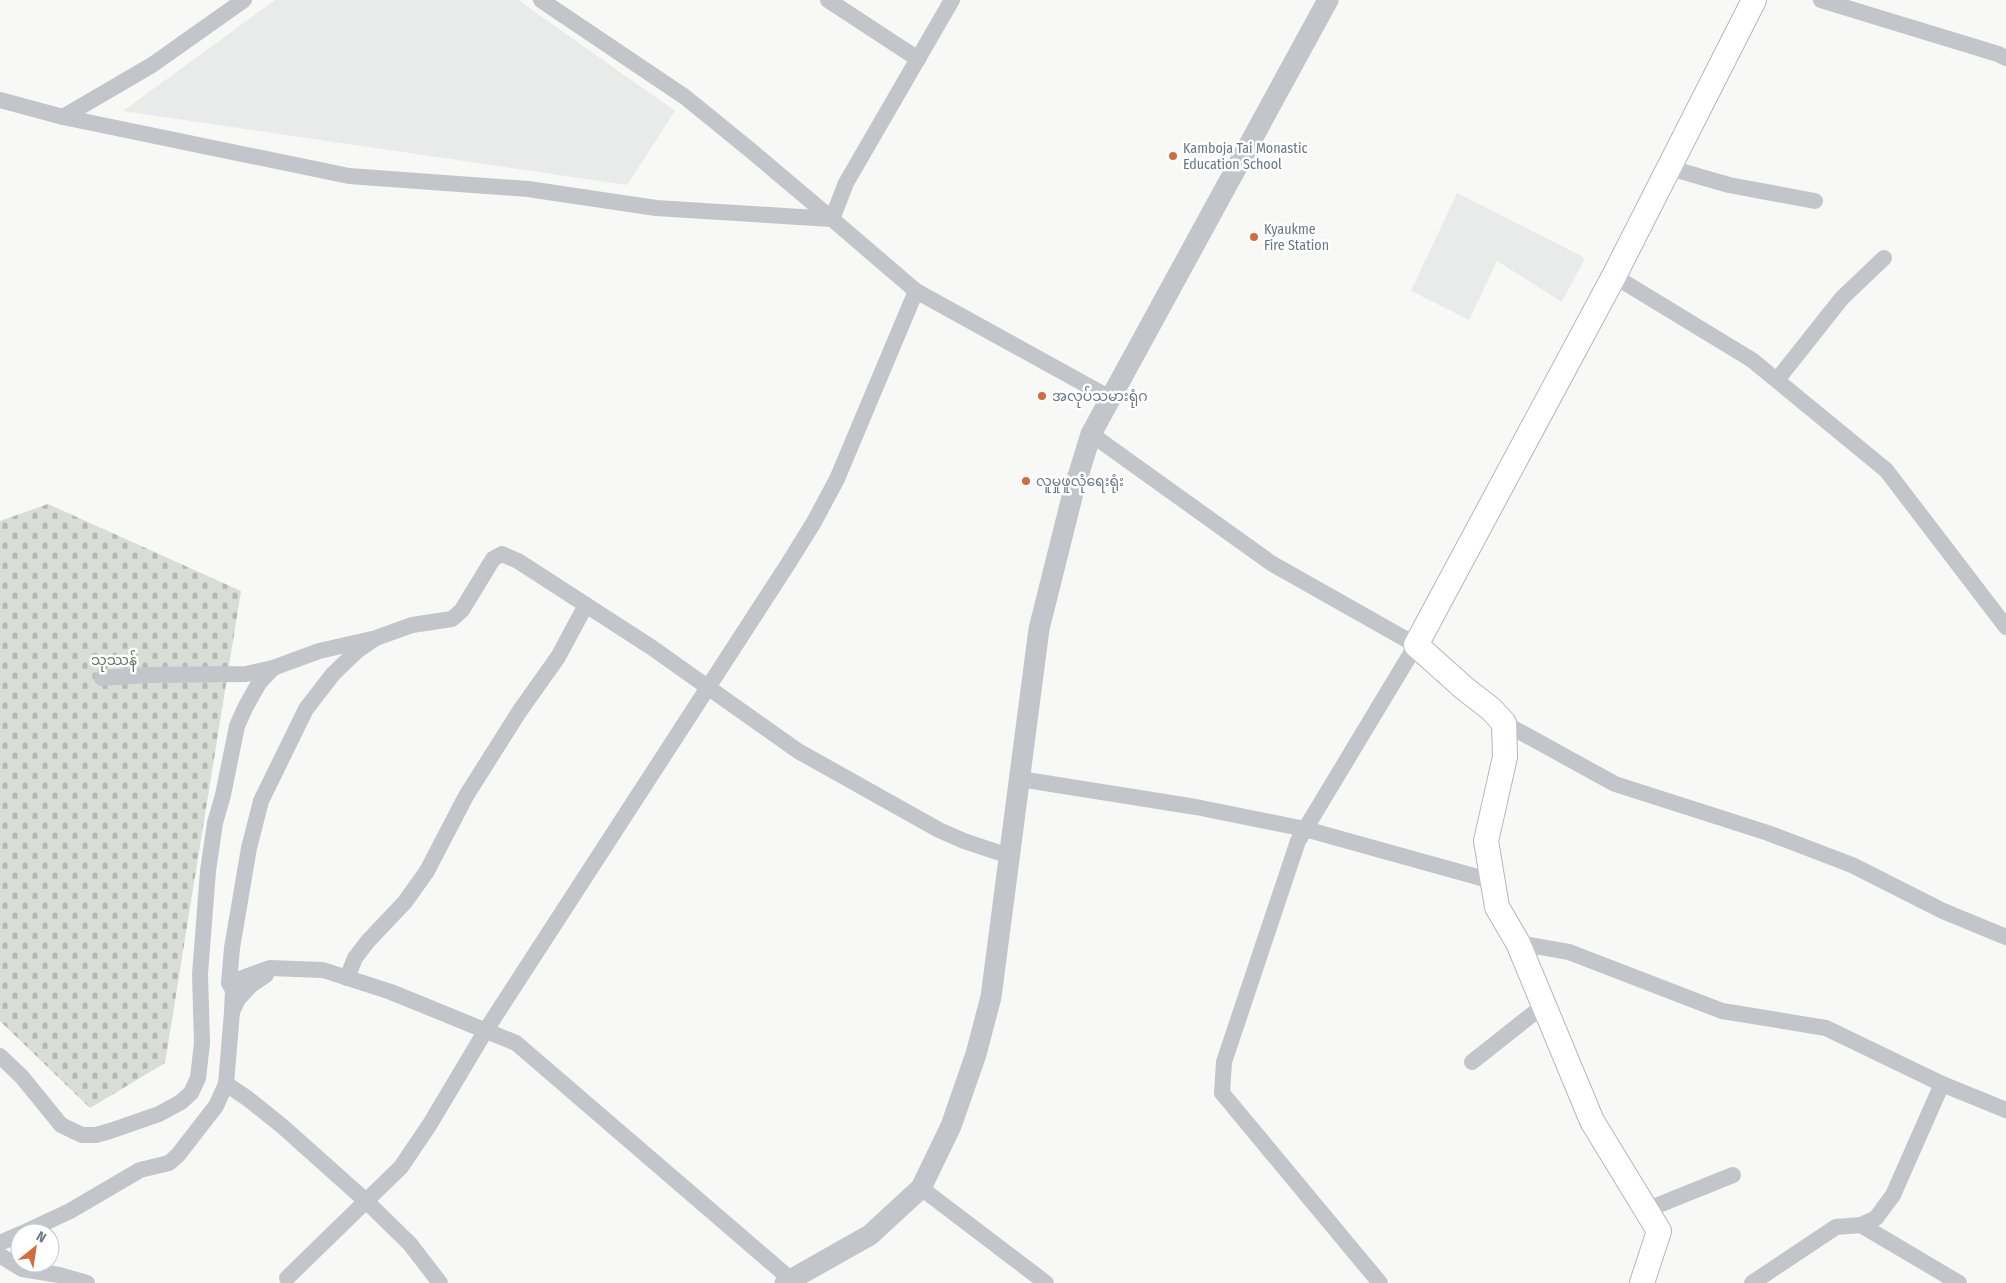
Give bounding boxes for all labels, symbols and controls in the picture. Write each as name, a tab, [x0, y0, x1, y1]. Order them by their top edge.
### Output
place label: Kamboja Tai Monastic Education School	[1183, 140, 1307, 173]
marker: Kamboja Tai Monastic Education School	[1167, 150, 1179, 162]
place label: Kyaukme Fire Station	[1264, 221, 1329, 254]
marker: Kyaukme Fire Station	[1248, 231, 1260, 243]
place label: အလုပ်သမားရုံဂ	[1052, 386, 1148, 408]
marker: အလုပ်သမားရုံဂ	[1036, 390, 1048, 402]
place label: လူမှုဖူလုံရေးရုံး	[1036, 473, 1124, 493]
marker: လူမှုဖူလုံရေးရုံး	[1020, 475, 1032, 487]
park label: သုဿန်	[91, 650, 137, 672]
north arrow	[10, 1223, 60, 1273]
text: N	[33, 1228, 49, 1247]

